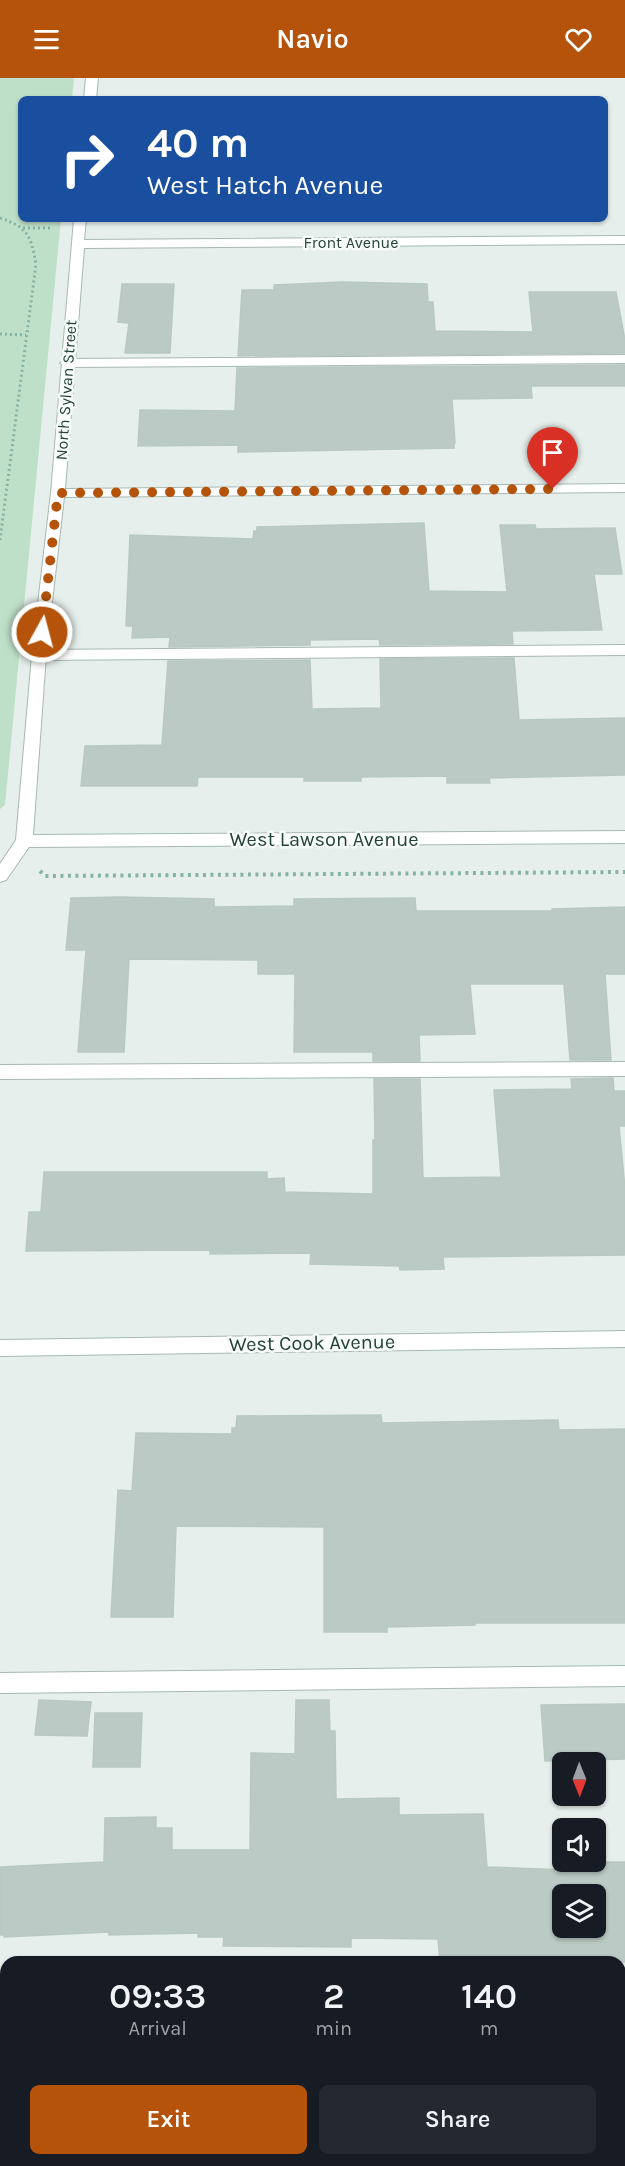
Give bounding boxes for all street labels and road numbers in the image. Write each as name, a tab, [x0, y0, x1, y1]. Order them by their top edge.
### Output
street label: Front Avenue	[303, 233, 399, 252]
street label: North Sylvan Street	[52, 319, 80, 461]
street label: West Lawson Avenue	[229, 828, 419, 851]
street label: West Cook Avenue	[229, 1330, 395, 1356]

